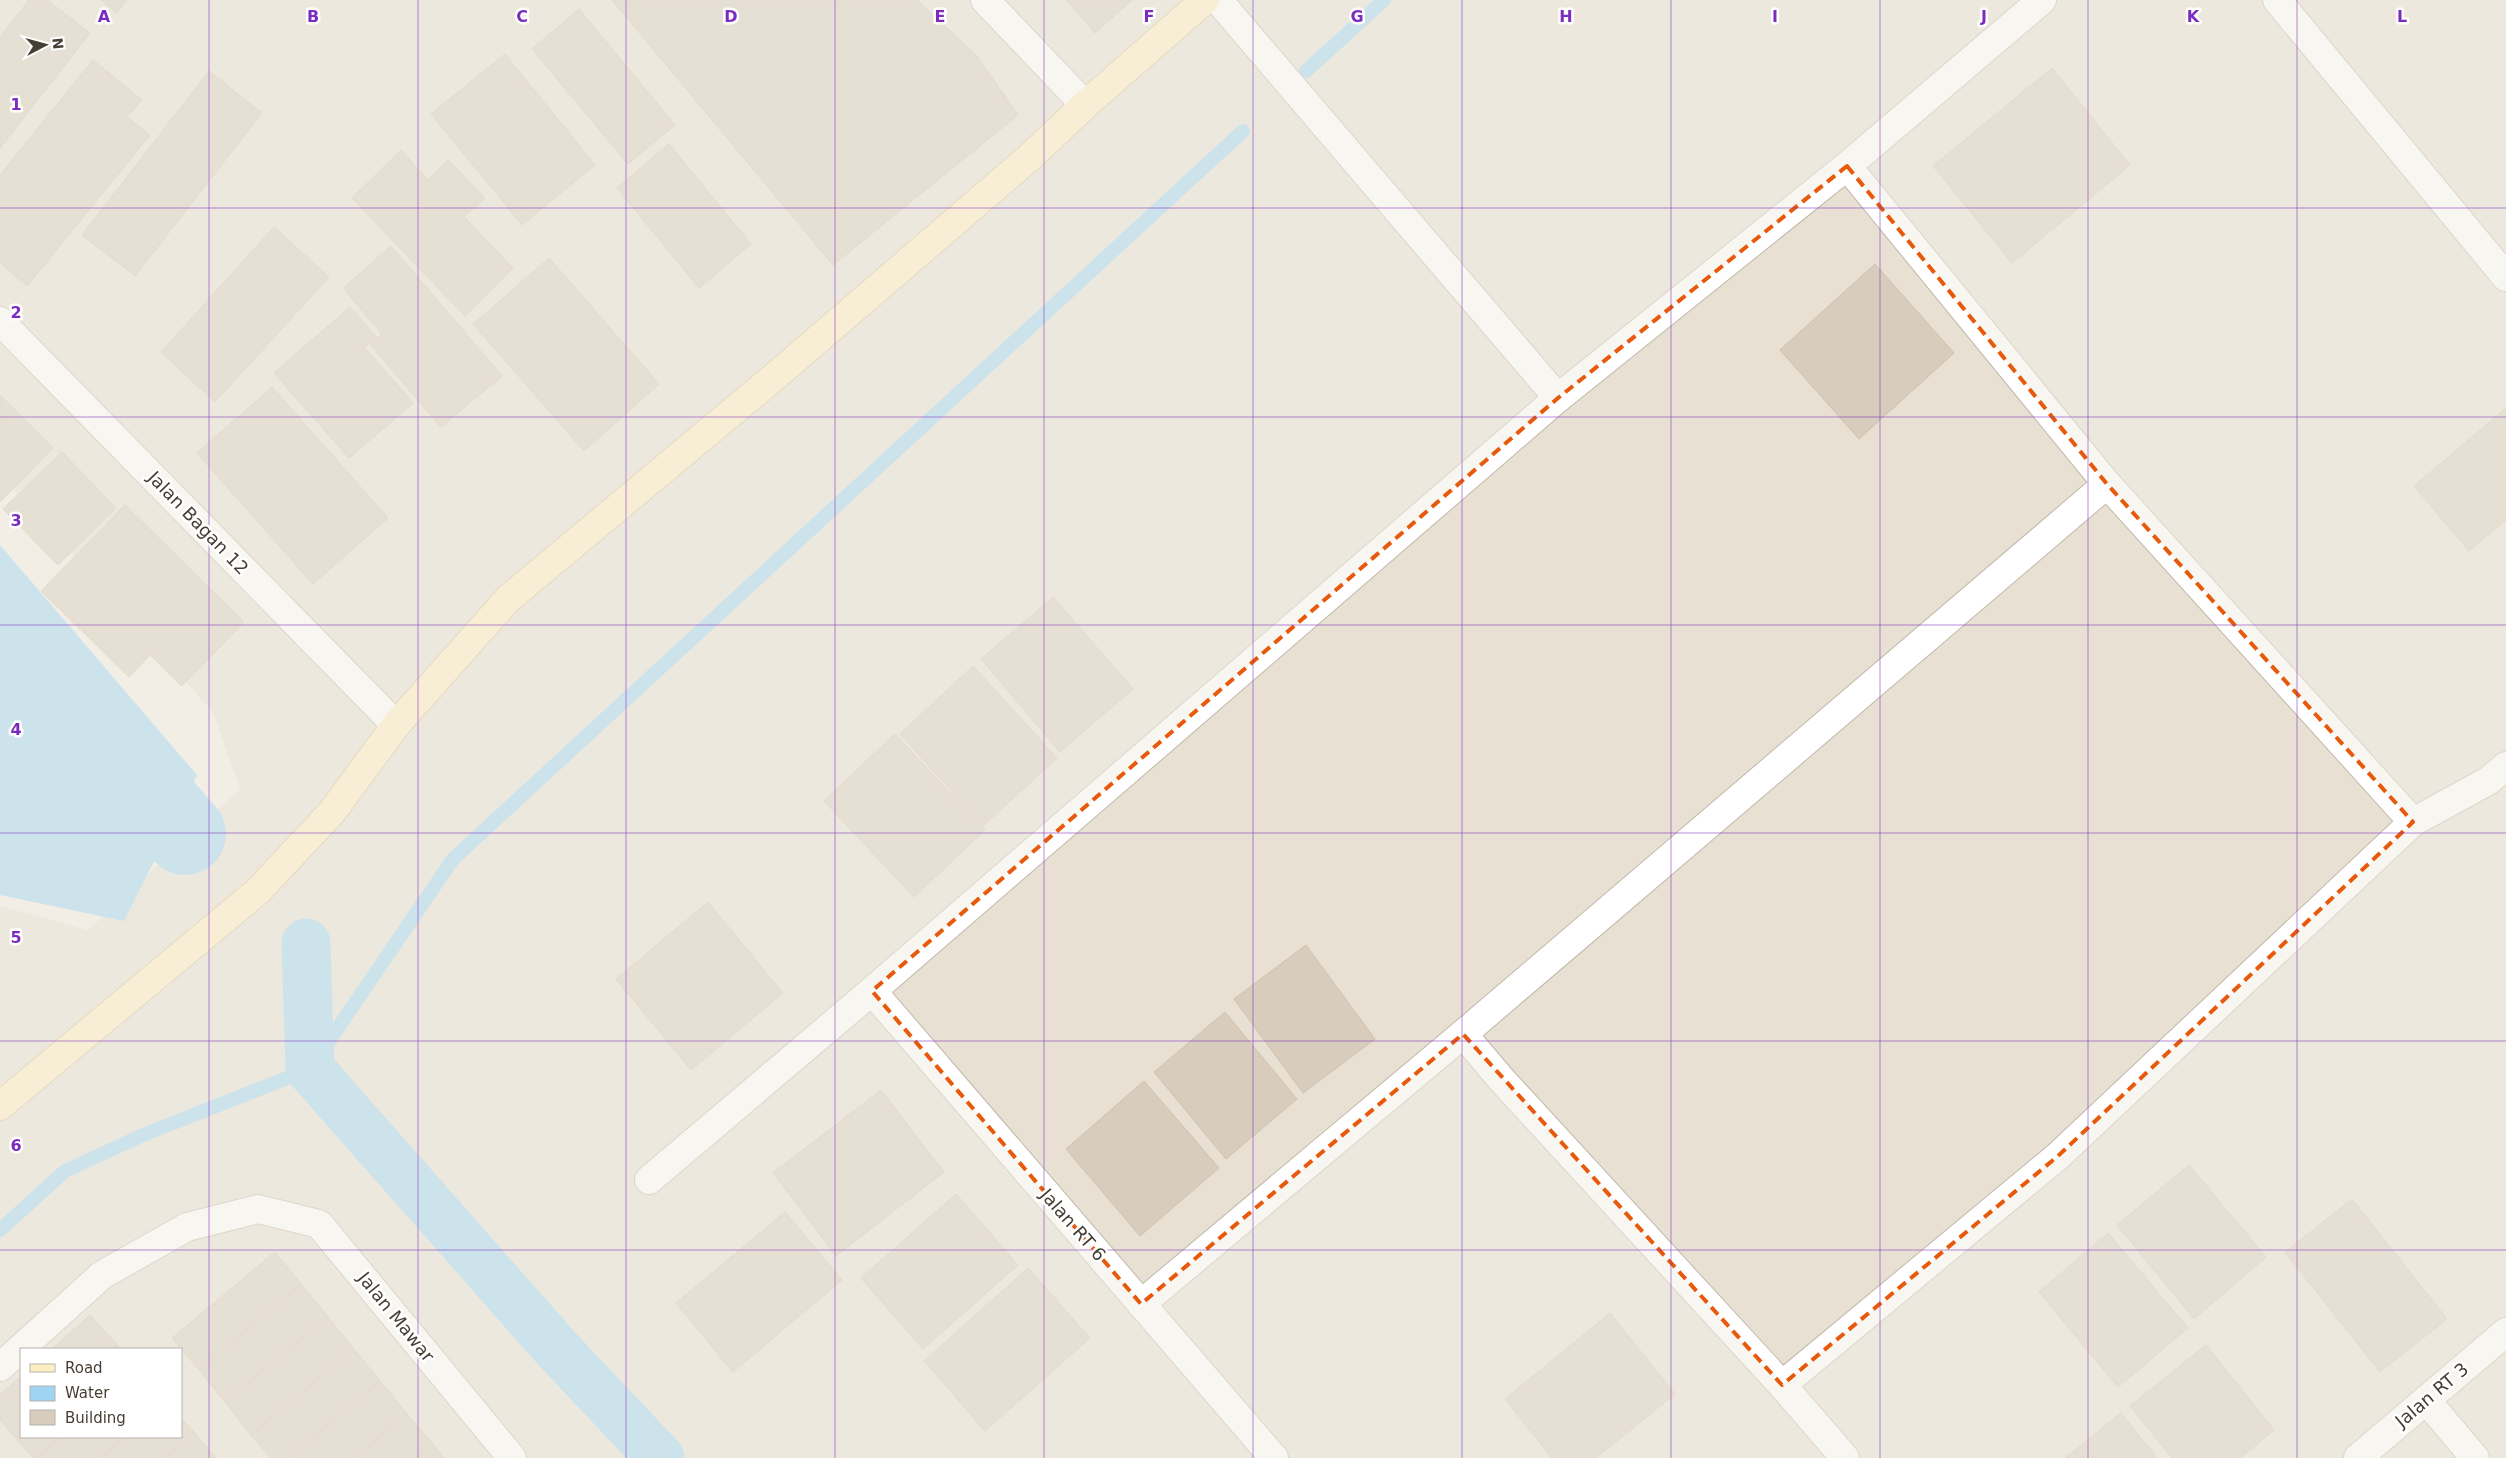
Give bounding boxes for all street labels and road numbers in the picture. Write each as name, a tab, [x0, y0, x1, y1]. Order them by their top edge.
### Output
street label: Jalan Bagan 12	[143, 466, 253, 579]
street label: Jalan RT 6	[1036, 1183, 1110, 1265]
street label: Jalan Mawar	[353, 1267, 439, 1366]
street label: Jalan RT 3	[2390, 1358, 2472, 1432]

